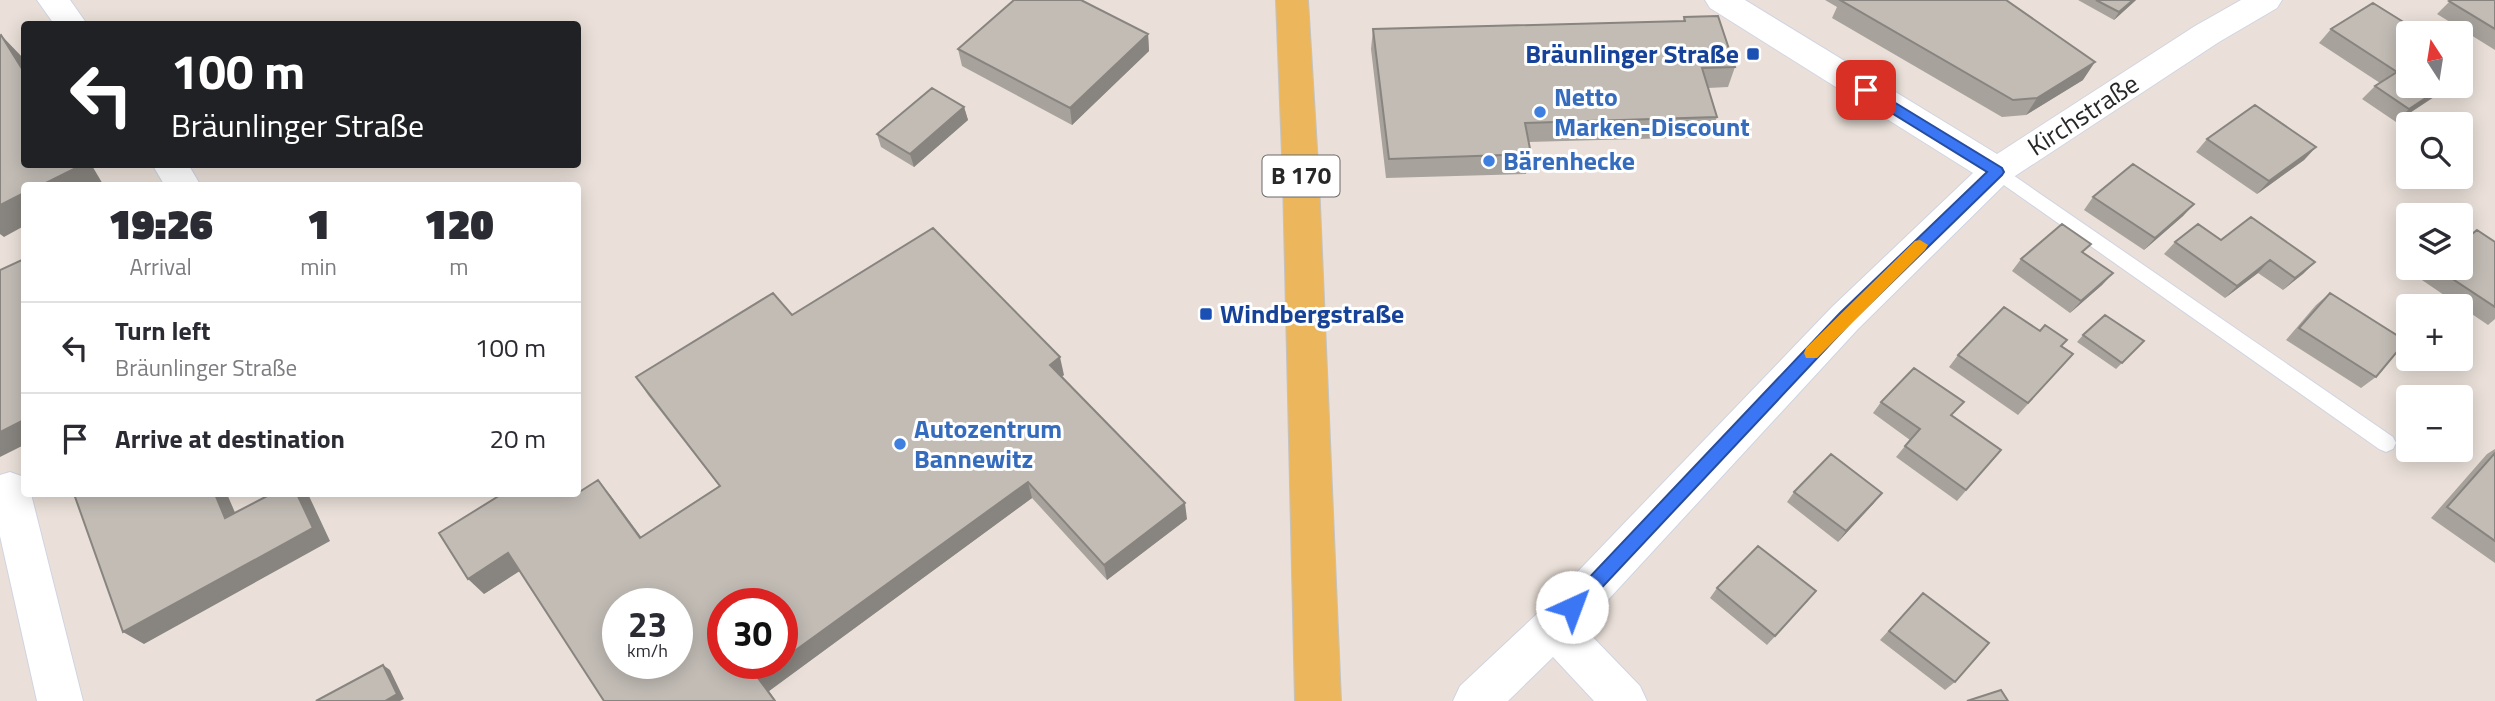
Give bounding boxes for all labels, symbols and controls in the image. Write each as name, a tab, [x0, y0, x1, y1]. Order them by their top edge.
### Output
north arrow	[2396, 21, 2473, 98]
map controls	[2396, 21, 2473, 462]
text: 100 m	[171, 33, 305, 108]
place label: Bräunlinger Straße	[1525, 34, 1739, 73]
marker: Bräunlinger Straße	[1745, 46, 1761, 62]
icon: left	[56, 49, 147, 140]
pin	[1836, 60, 1896, 120]
street label: Kirchstraße	[2019, 64, 2146, 165]
icon: arrive	[1847, 71, 1885, 109]
place label: Netto Marken-Discount	[1554, 77, 1750, 146]
text: Bräunlinger Straße	[171, 101, 424, 149]
marker: Netto Marken-Discount	[1532, 104, 1548, 120]
button: search	[2396, 112, 2473, 189]
place label: Bärenhecke	[1503, 141, 1635, 180]
marker: Bärenhecke	[1481, 153, 1497, 169]
road number: B 170	[1262, 156, 1340, 196]
text: 19:26	[108, 191, 213, 255]
text: 1	[307, 191, 330, 255]
text: 120	[424, 191, 494, 255]
button: layers	[2396, 203, 2473, 280]
text: Arrival	[129, 249, 192, 284]
text: min	[300, 249, 337, 284]
text: m	[449, 249, 469, 284]
place label: Windbergstraße	[1220, 294, 1404, 333]
button: +	[2396, 294, 2473, 371]
marker: Windbergstraße	[1198, 306, 1214, 322]
text: Turn left	[115, 311, 210, 350]
text: 100 m	[475, 328, 546, 367]
icon: left	[56, 329, 94, 367]
text: Bräunlinger Straße	[115, 350, 297, 385]
button: −	[2396, 385, 2473, 462]
place label: Autozentrum Bannewitz	[914, 409, 1062, 478]
text: Arrive at destination	[115, 419, 345, 458]
text: 20 m	[489, 419, 546, 458]
icon: arrive	[56, 420, 94, 458]
marker: Autozentrum Bannewitz	[892, 436, 908, 452]
position arrow	[1535, 570, 1609, 644]
speed limit sign: 30	[707, 588, 798, 679]
text: 23	[628, 597, 667, 651]
text: km/h	[627, 637, 668, 664]

